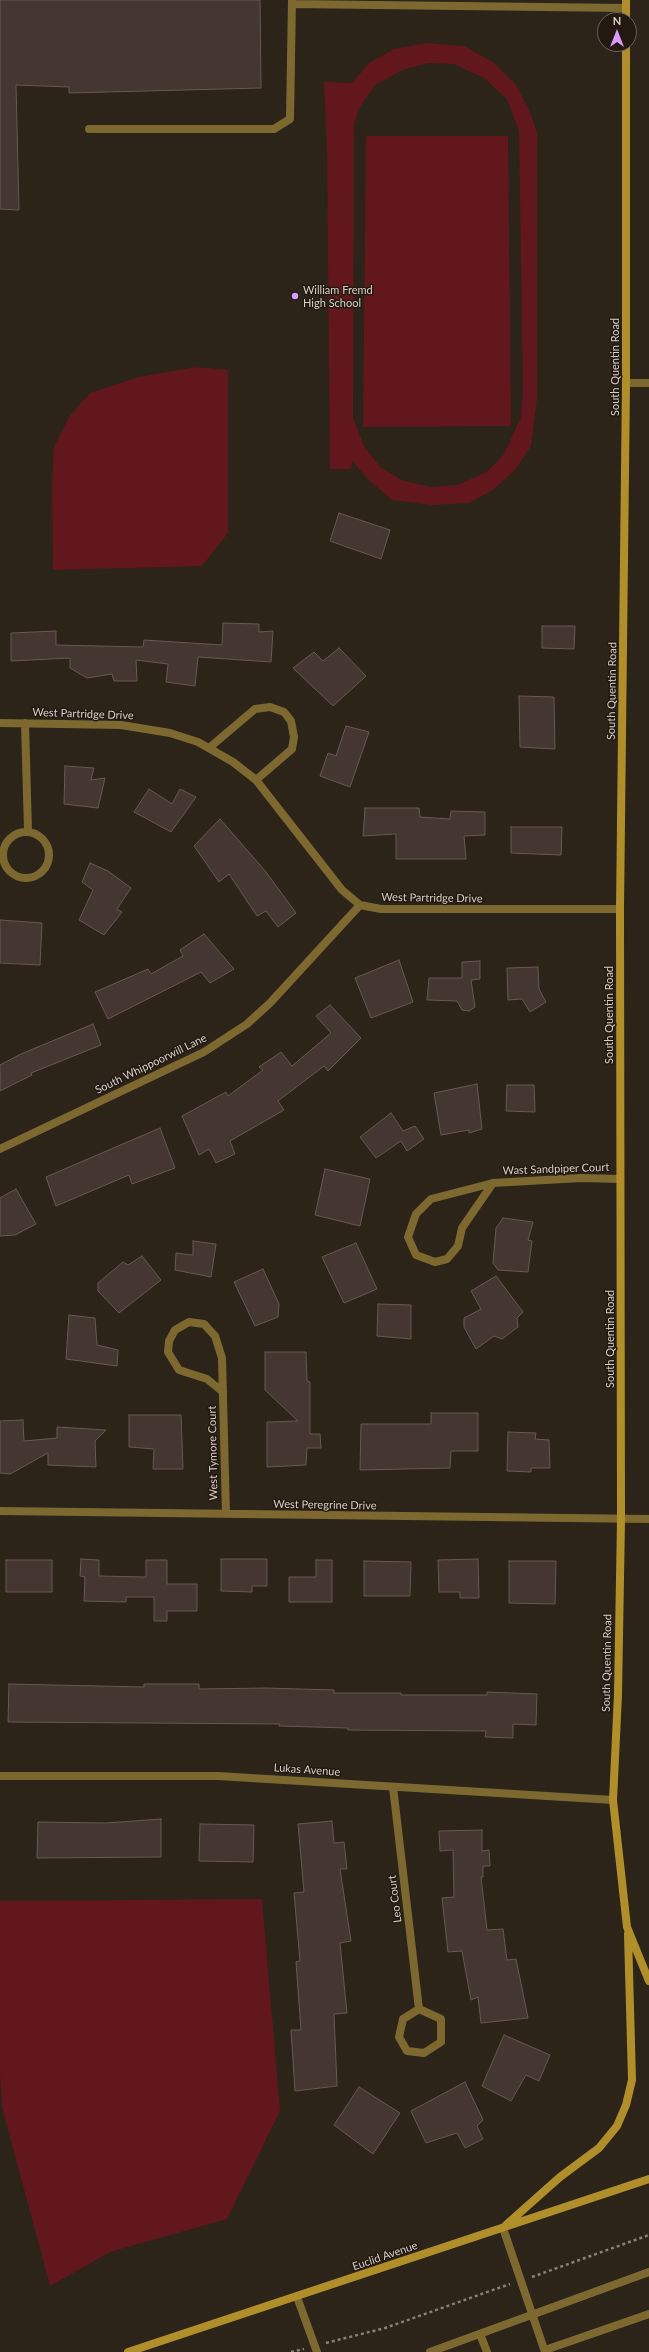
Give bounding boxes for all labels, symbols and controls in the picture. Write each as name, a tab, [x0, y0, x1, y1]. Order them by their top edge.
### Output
north arrow	[597, 12, 637, 52]
text: N	[613, 14, 621, 27]
place label: William Fremd High School	[303, 283, 373, 309]
marker: William Fremd High School	[290, 291, 300, 301]
street label: South Quentin Road	[608, 318, 622, 416]
street label: South Quentin Road	[605, 642, 619, 740]
street label: West Partridge Drive	[32, 706, 134, 722]
street label: West Partridge Drive	[381, 891, 483, 905]
street label: South Quentin Road	[602, 966, 616, 1064]
street label: South Whippoorwill Lane	[93, 1031, 209, 1097]
street label: Wast Sandpiper Court	[503, 1161, 609, 1177]
street label: South Quentin Road	[603, 1290, 617, 1388]
street label: West Tymore Court	[206, 1406, 220, 1500]
street label: West Peregrine Drive	[273, 1498, 377, 1512]
street label: South Quentin Road	[600, 1614, 614, 1712]
street label: Lukas Avenue	[273, 1761, 341, 1779]
street label: Leo Court	[386, 1875, 404, 1923]
street label: Euclid Avenue	[351, 2239, 419, 2273]

